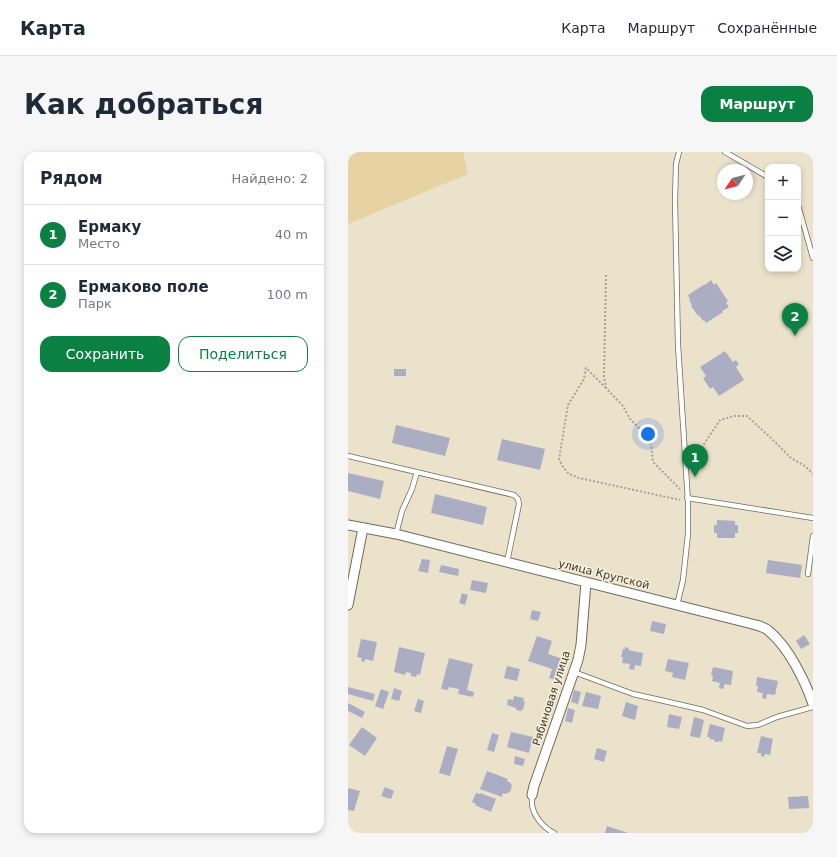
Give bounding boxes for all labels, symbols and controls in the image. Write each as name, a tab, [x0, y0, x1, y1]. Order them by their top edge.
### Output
text: Карта	[20, 17, 86, 39]
text: Карта	[561, 20, 605, 36]
text: Маршрут	[627, 20, 695, 36]
text: Сохранённые	[717, 20, 817, 36]
button: Маршрут	[701, 86, 813, 122]
text: Как добраться	[24, 88, 263, 121]
north arrow	[717, 164, 753, 200]
map controls	[765, 164, 801, 272]
button: +	[765, 164, 801, 200]
text: Рядом	[40, 168, 103, 188]
text: Найдено: 2	[232, 171, 308, 186]
button: −	[765, 200, 801, 236]
text: Ермаку	[78, 218, 141, 236]
text: 1	[48, 227, 58, 242]
text: 40 m	[275, 227, 308, 242]
text: Место	[78, 236, 120, 251]
button: layers	[765, 236, 801, 272]
text: Ермаково поле	[78, 278, 209, 296]
text: 2	[48, 287, 58, 302]
text: 100 m	[266, 287, 308, 302]
text: Парк	[78, 296, 112, 311]
pin: 2	[782, 303, 808, 336]
button: Сохранить	[40, 336, 170, 372]
button: Поделиться	[178, 336, 308, 372]
your location	[638, 424, 658, 444]
pin: 1	[682, 444, 708, 477]
street label: улица Крупской	[557, 557, 651, 592]
street label: Рябиновая улица	[530, 649, 573, 747]

